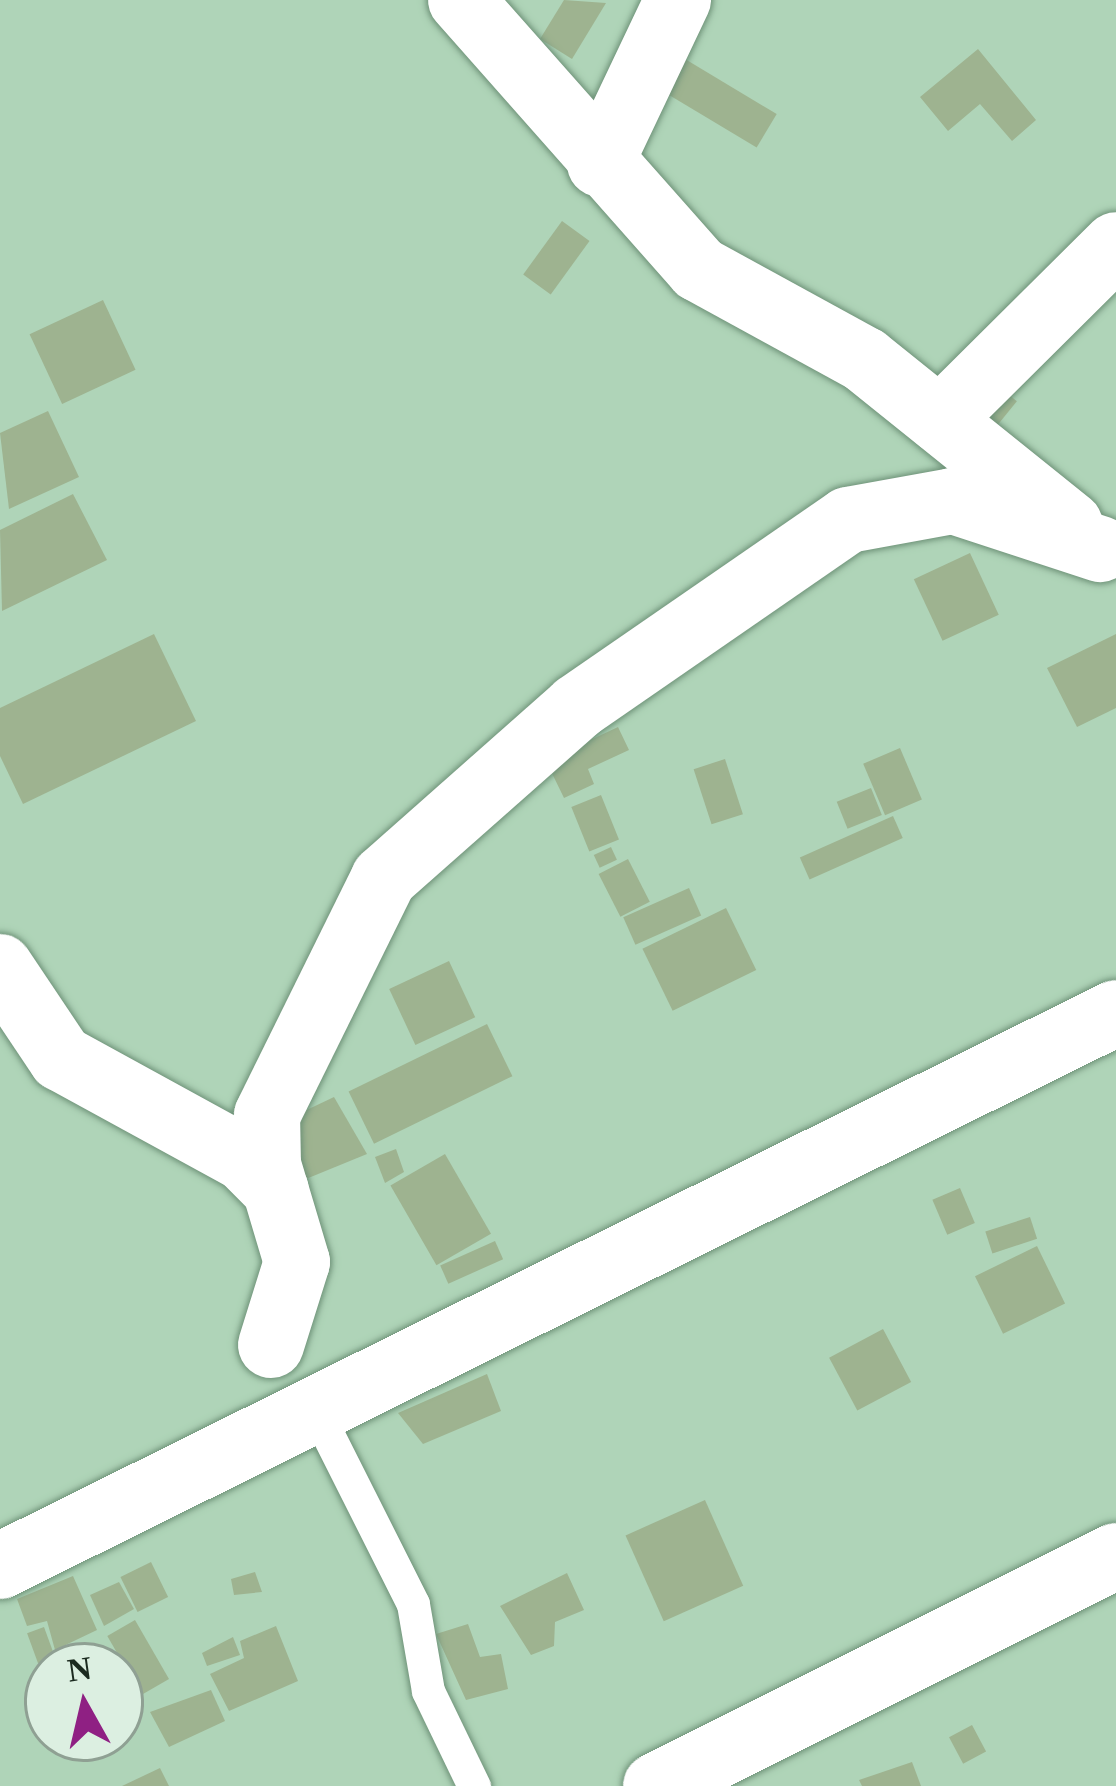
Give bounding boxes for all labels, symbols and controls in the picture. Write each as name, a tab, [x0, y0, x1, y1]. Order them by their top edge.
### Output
north arrow	[24, 1642, 144, 1762]
text: N	[65, 1650, 94, 1689]

